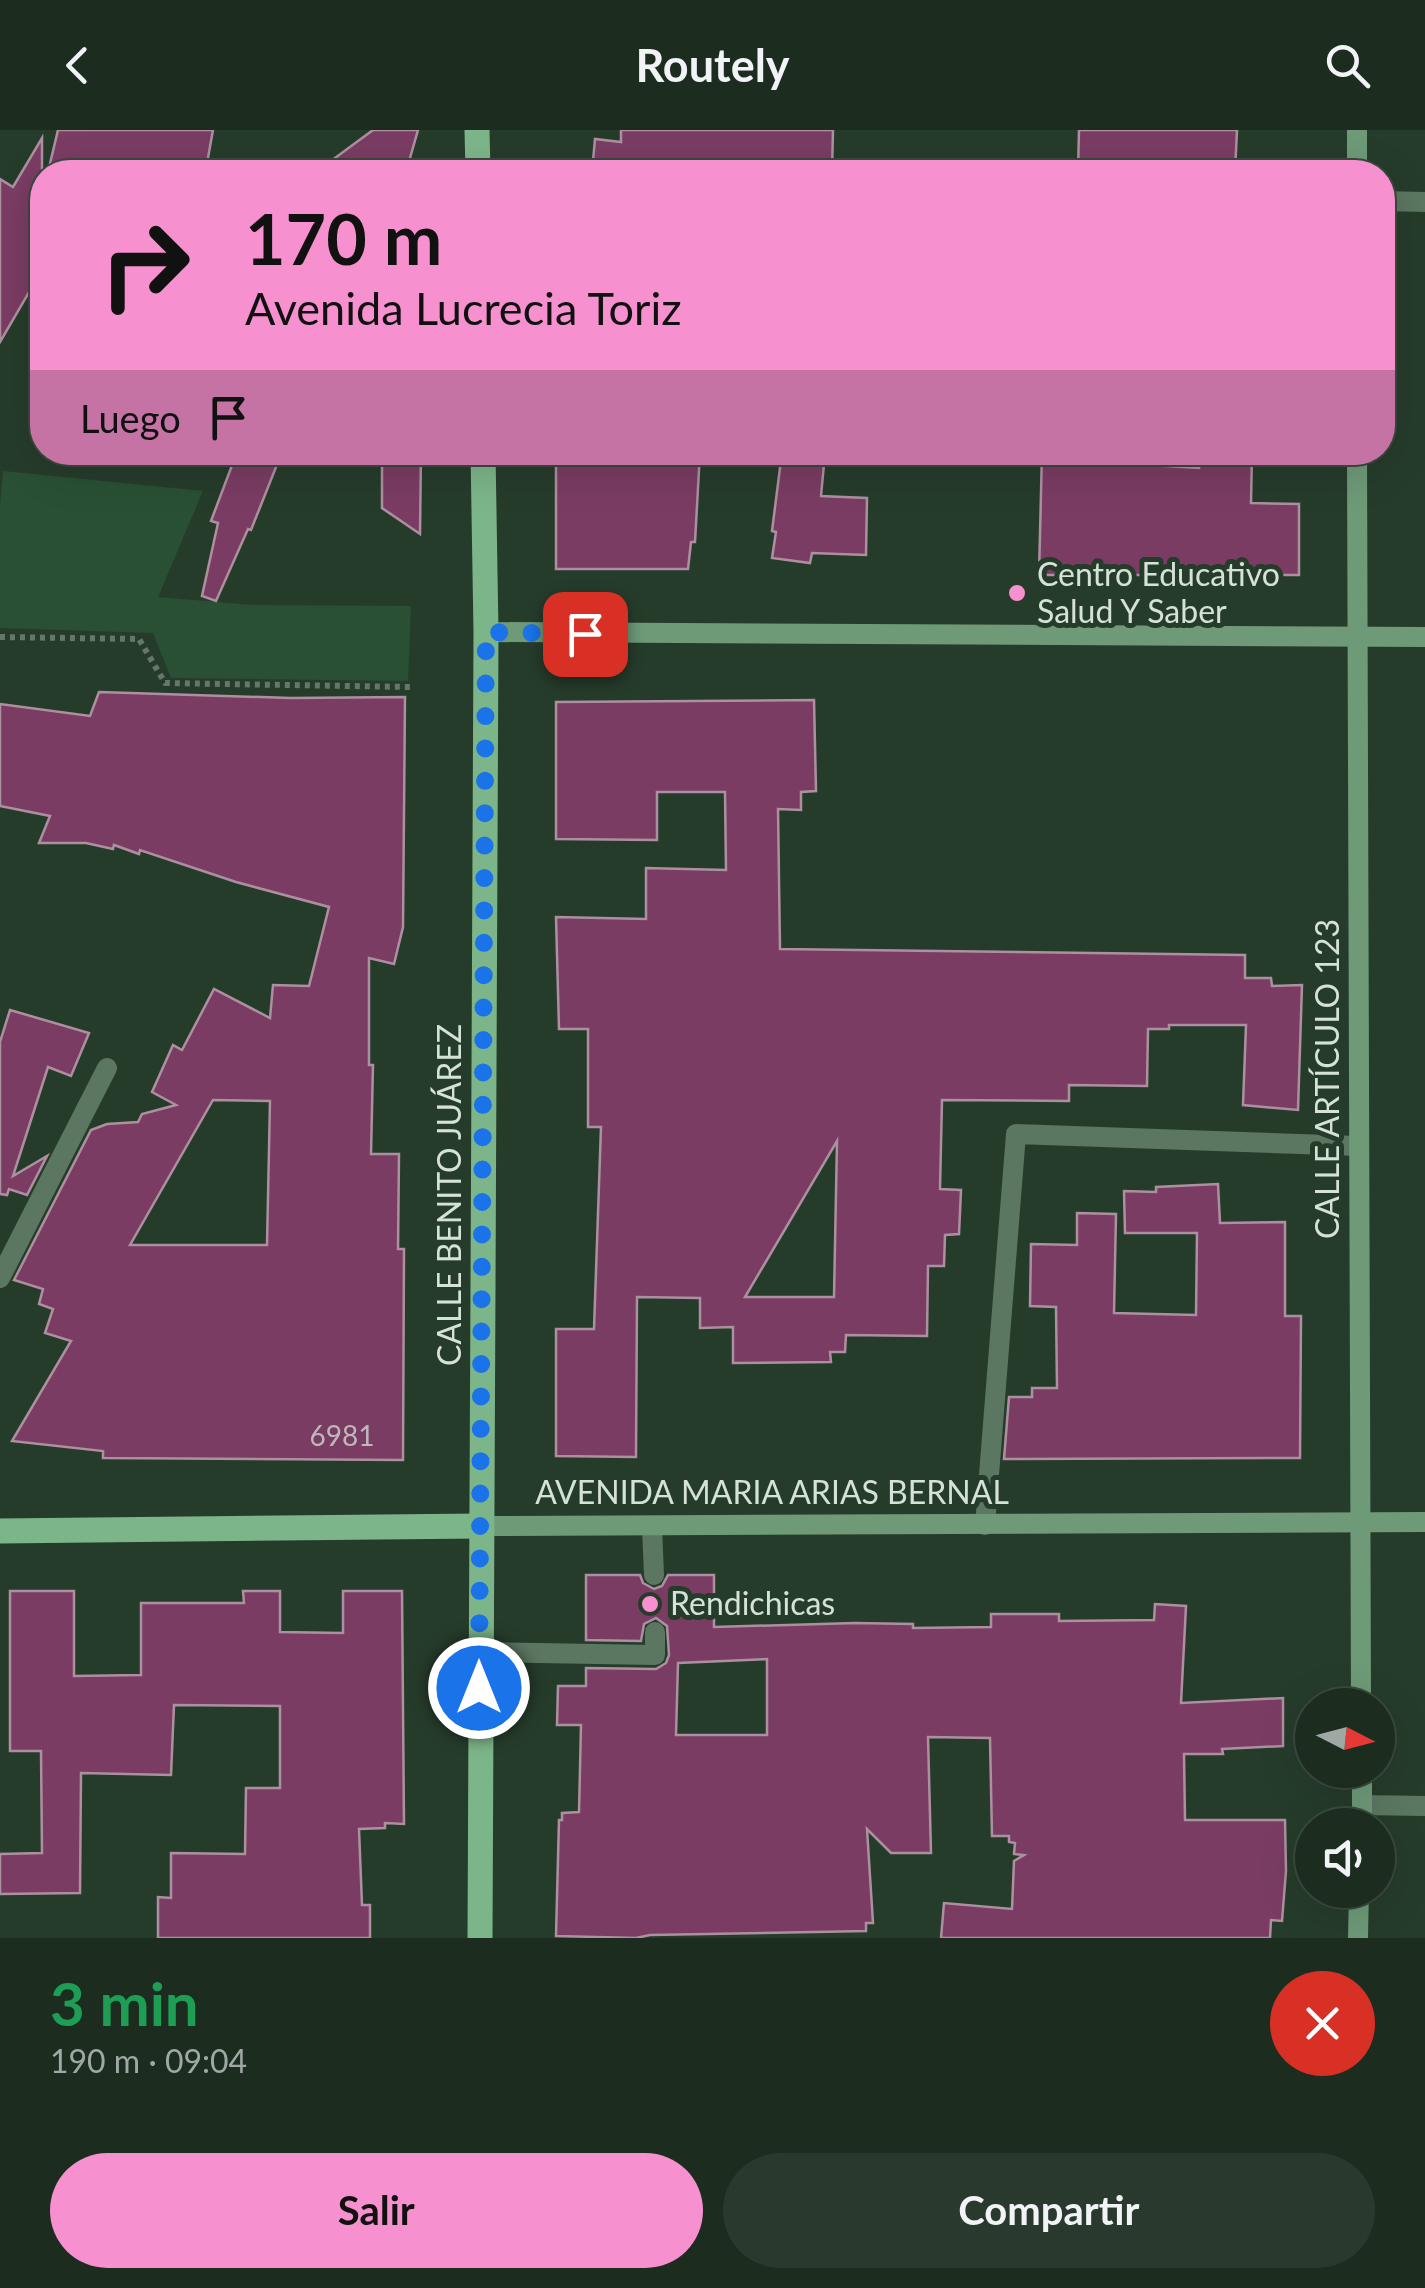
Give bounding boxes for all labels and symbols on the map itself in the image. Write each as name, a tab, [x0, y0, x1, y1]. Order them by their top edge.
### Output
place label: Centro Educativo Salud Y Saber	[1037, 554, 1280, 630]
marker: Centro Educativo Salud Y Saber	[1006, 582, 1028, 604]
pin	[543, 592, 628, 677]
street label: CALLE ARTÍCULO 123	[1307, 919, 1346, 1239]
street label: CALLE BENITO JUÁREZ	[429, 1024, 468, 1366]
house number: 6981	[310, 1418, 374, 1452]
street label: AVENIDA MARIA ARIAS BERNAL	[535, 1472, 1009, 1511]
place label: Rendichicas	[670, 1583, 835, 1622]
marker: Rendichicas	[639, 1593, 661, 1615]
position arrow	[427, 1636, 531, 1740]
north arrow	[1295, 1688, 1395, 1788]

